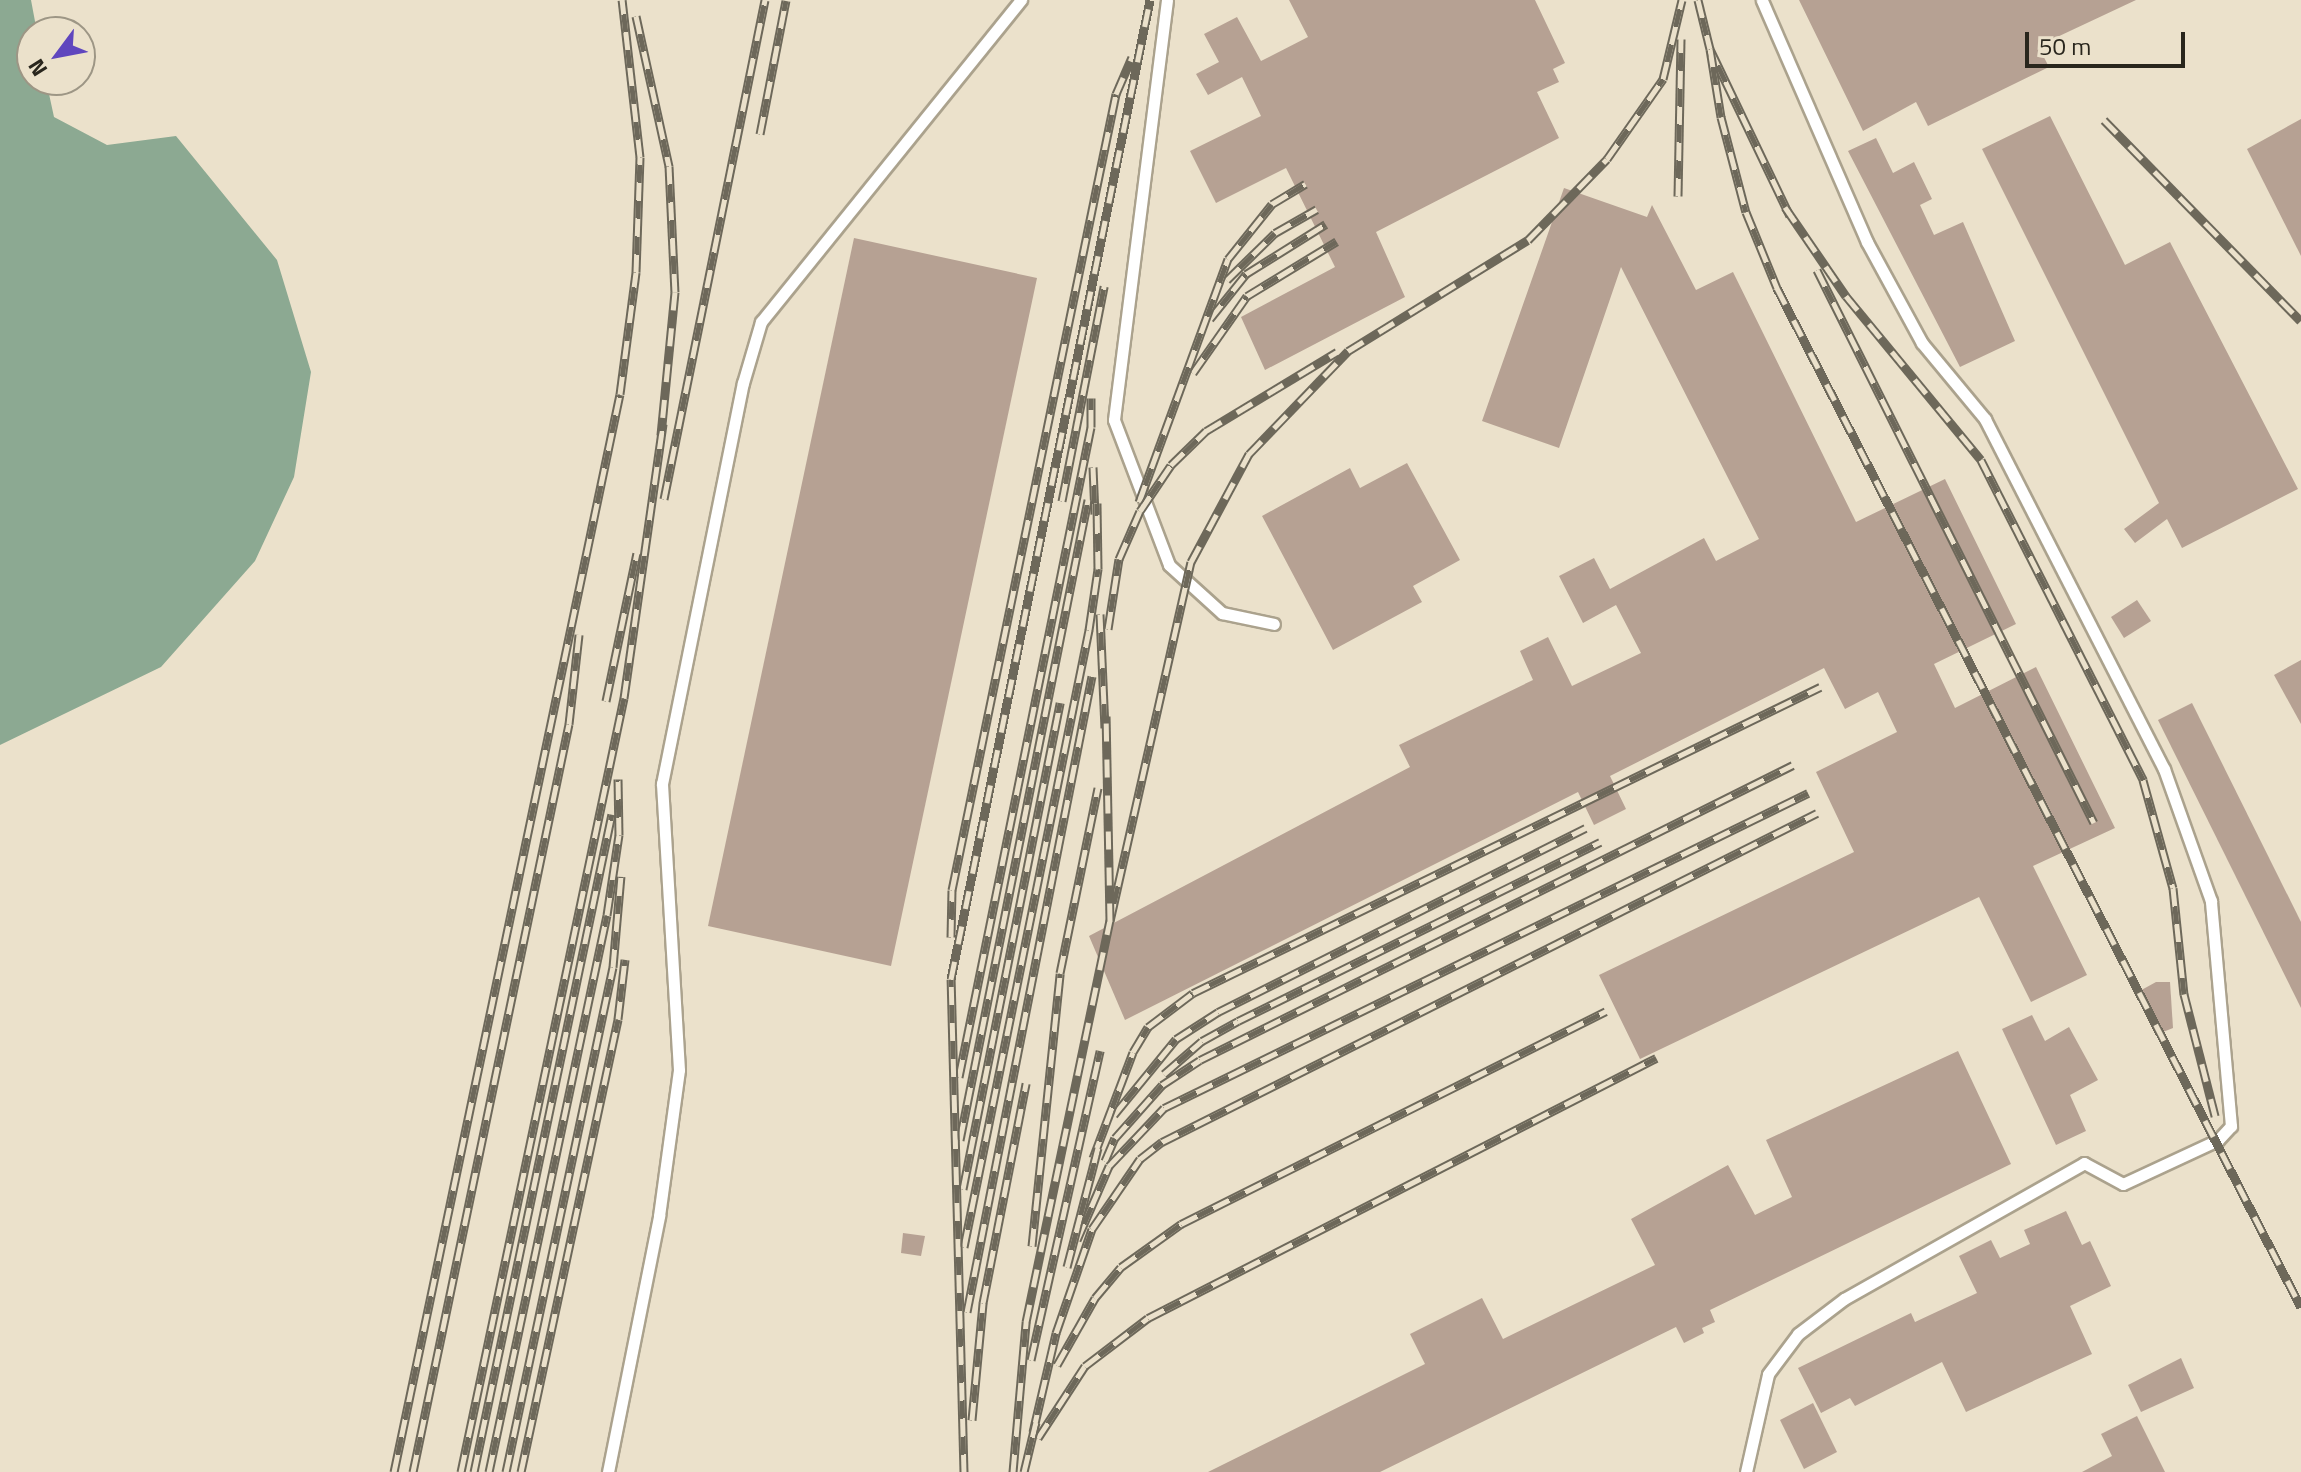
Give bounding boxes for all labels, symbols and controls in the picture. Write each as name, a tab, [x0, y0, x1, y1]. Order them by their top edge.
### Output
north arrow	[16, 16, 96, 96]
scale bar	[2029, 16, 2189, 66]
text: 50 m	[2039, 28, 2091, 64]
text: N	[19, 52, 56, 83]

